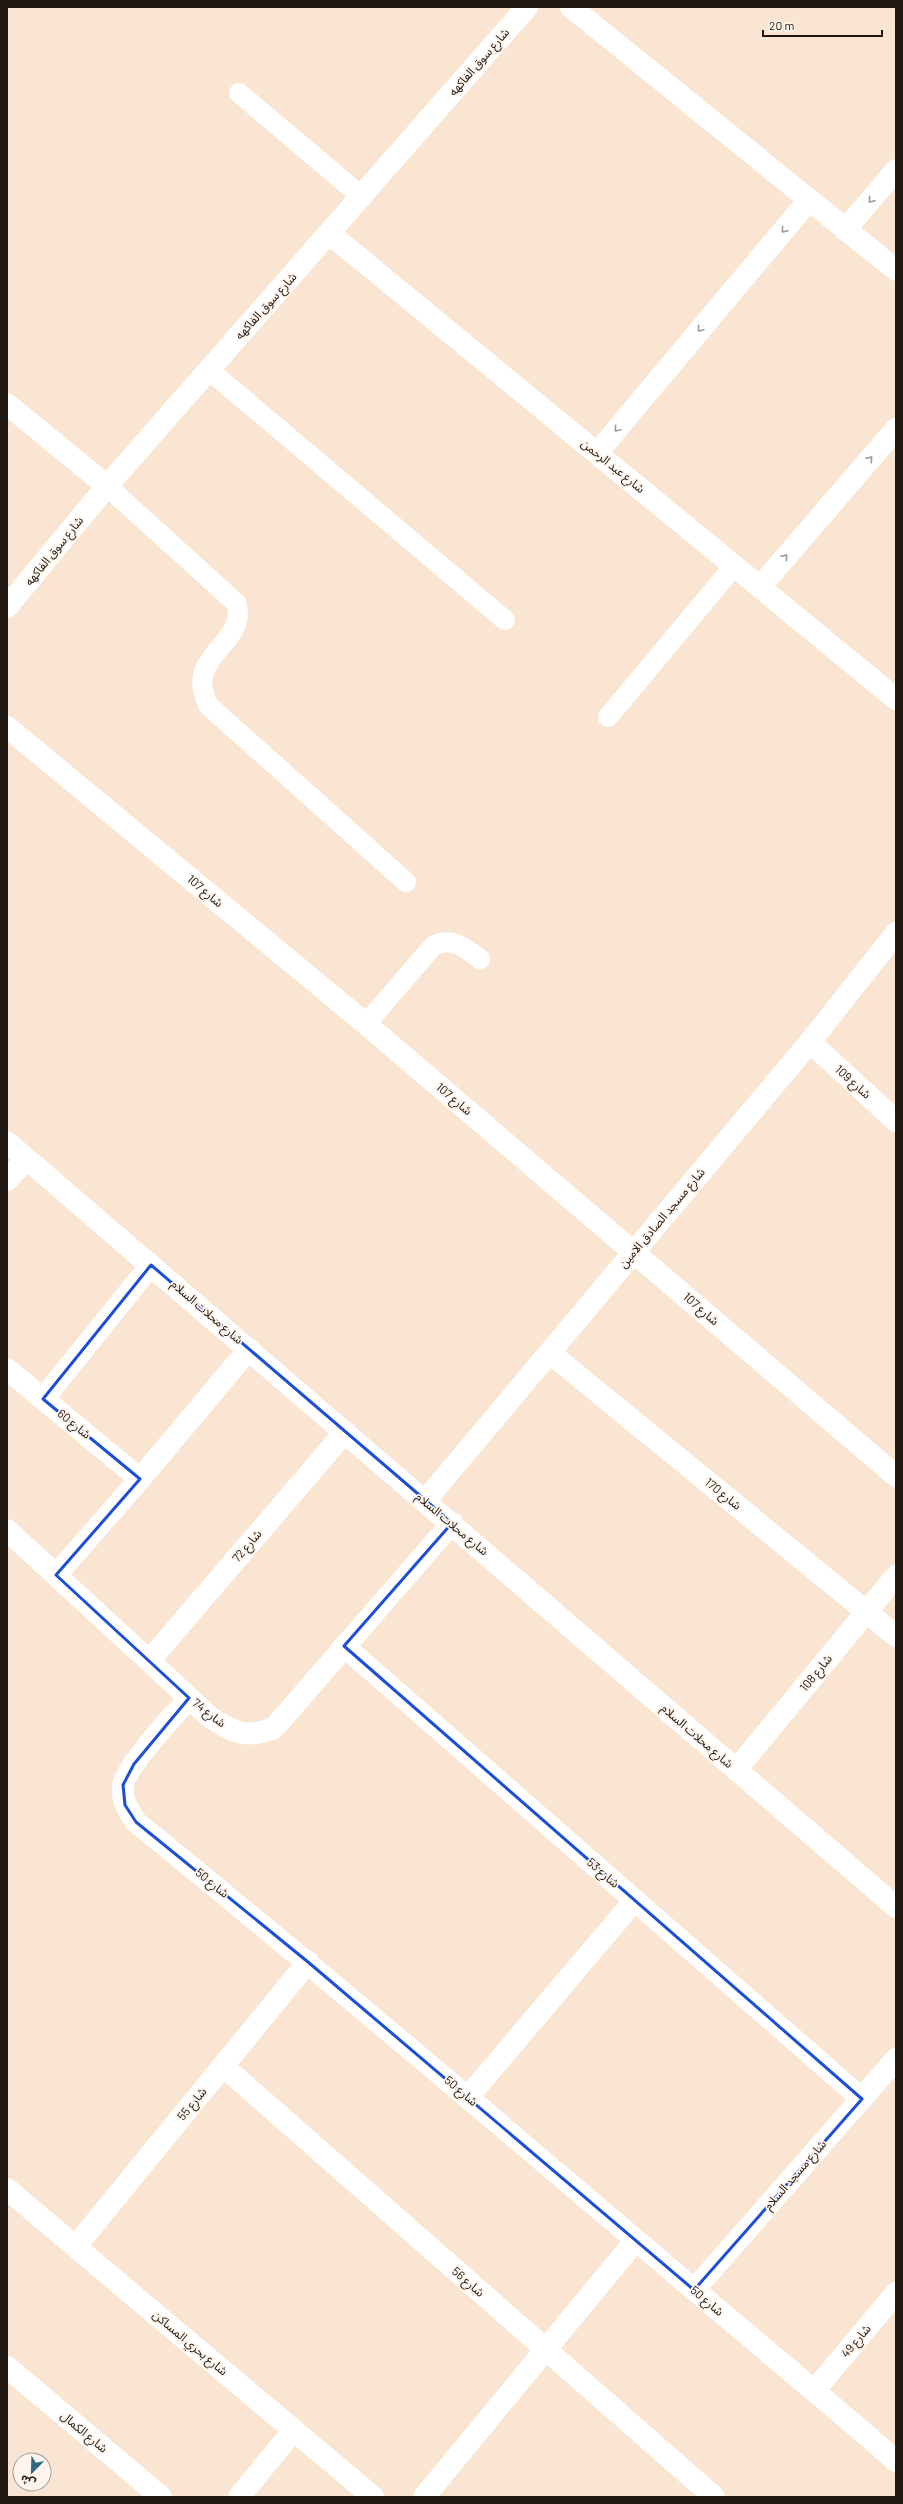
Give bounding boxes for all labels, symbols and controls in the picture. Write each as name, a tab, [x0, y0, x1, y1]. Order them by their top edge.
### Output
scale bar	[763, 12, 882, 38]
text: 20 m	[769, 18, 795, 32]
street label: شارع سوق الفاكهه	[445, 25, 514, 100]
one-way arrow	[868, 195, 875, 202]
one-way arrow	[781, 225, 788, 232]
street label: شارع سوق الفاكهه	[232, 269, 301, 344]
one-way arrow	[698, 325, 705, 332]
one-way arrow	[614, 424, 621, 432]
street label: شارع عبد الرحمن	[577, 435, 648, 497]
one-way arrow	[866, 456, 873, 464]
street label: شارع سوق الفاكهه	[21, 513, 88, 590]
one-way arrow	[780, 554, 788, 562]
street label: شارع 107	[183, 871, 226, 912]
street label: شارع 109	[831, 1062, 874, 1103]
street label: شارع 107	[432, 1079, 475, 1120]
street label: شارع مسجد الصادق الامين	[615, 1164, 710, 1272]
street label: شارع محلات السلام	[167, 1276, 246, 1348]
street label: شارع 107	[679, 1289, 722, 1330]
street label: شارع 60	[53, 1406, 94, 1443]
street label: شارع 170	[701, 1474, 745, 1514]
street label: شارع محلات السلام	[412, 1489, 492, 1560]
street label: شارع 72	[229, 1526, 266, 1566]
street label: شارع 108	[796, 1651, 837, 1695]
street label: شارع 74	[188, 1695, 229, 1732]
street label: شارع محلات السلام	[657, 1700, 736, 1772]
street label: شارع 53	[583, 1854, 623, 1892]
street label: شارع 50	[191, 1865, 232, 1902]
street label: شارع 50	[440, 2072, 481, 2110]
street label: شارع 55	[174, 2084, 211, 2124]
street label: شارع مسجد السلام	[760, 2137, 831, 2214]
street label: شارع 56	[448, 2263, 488, 2301]
street label: شارع 50	[686, 2282, 727, 2320]
street label: شارع بحري المساكن	[148, 2307, 231, 2380]
street label: شارع 49	[837, 2321, 875, 2362]
street label: شارع الكمال	[57, 2408, 111, 2457]
north arrow	[12, 2452, 52, 2492]
text: ش	[18, 2472, 38, 2491]

